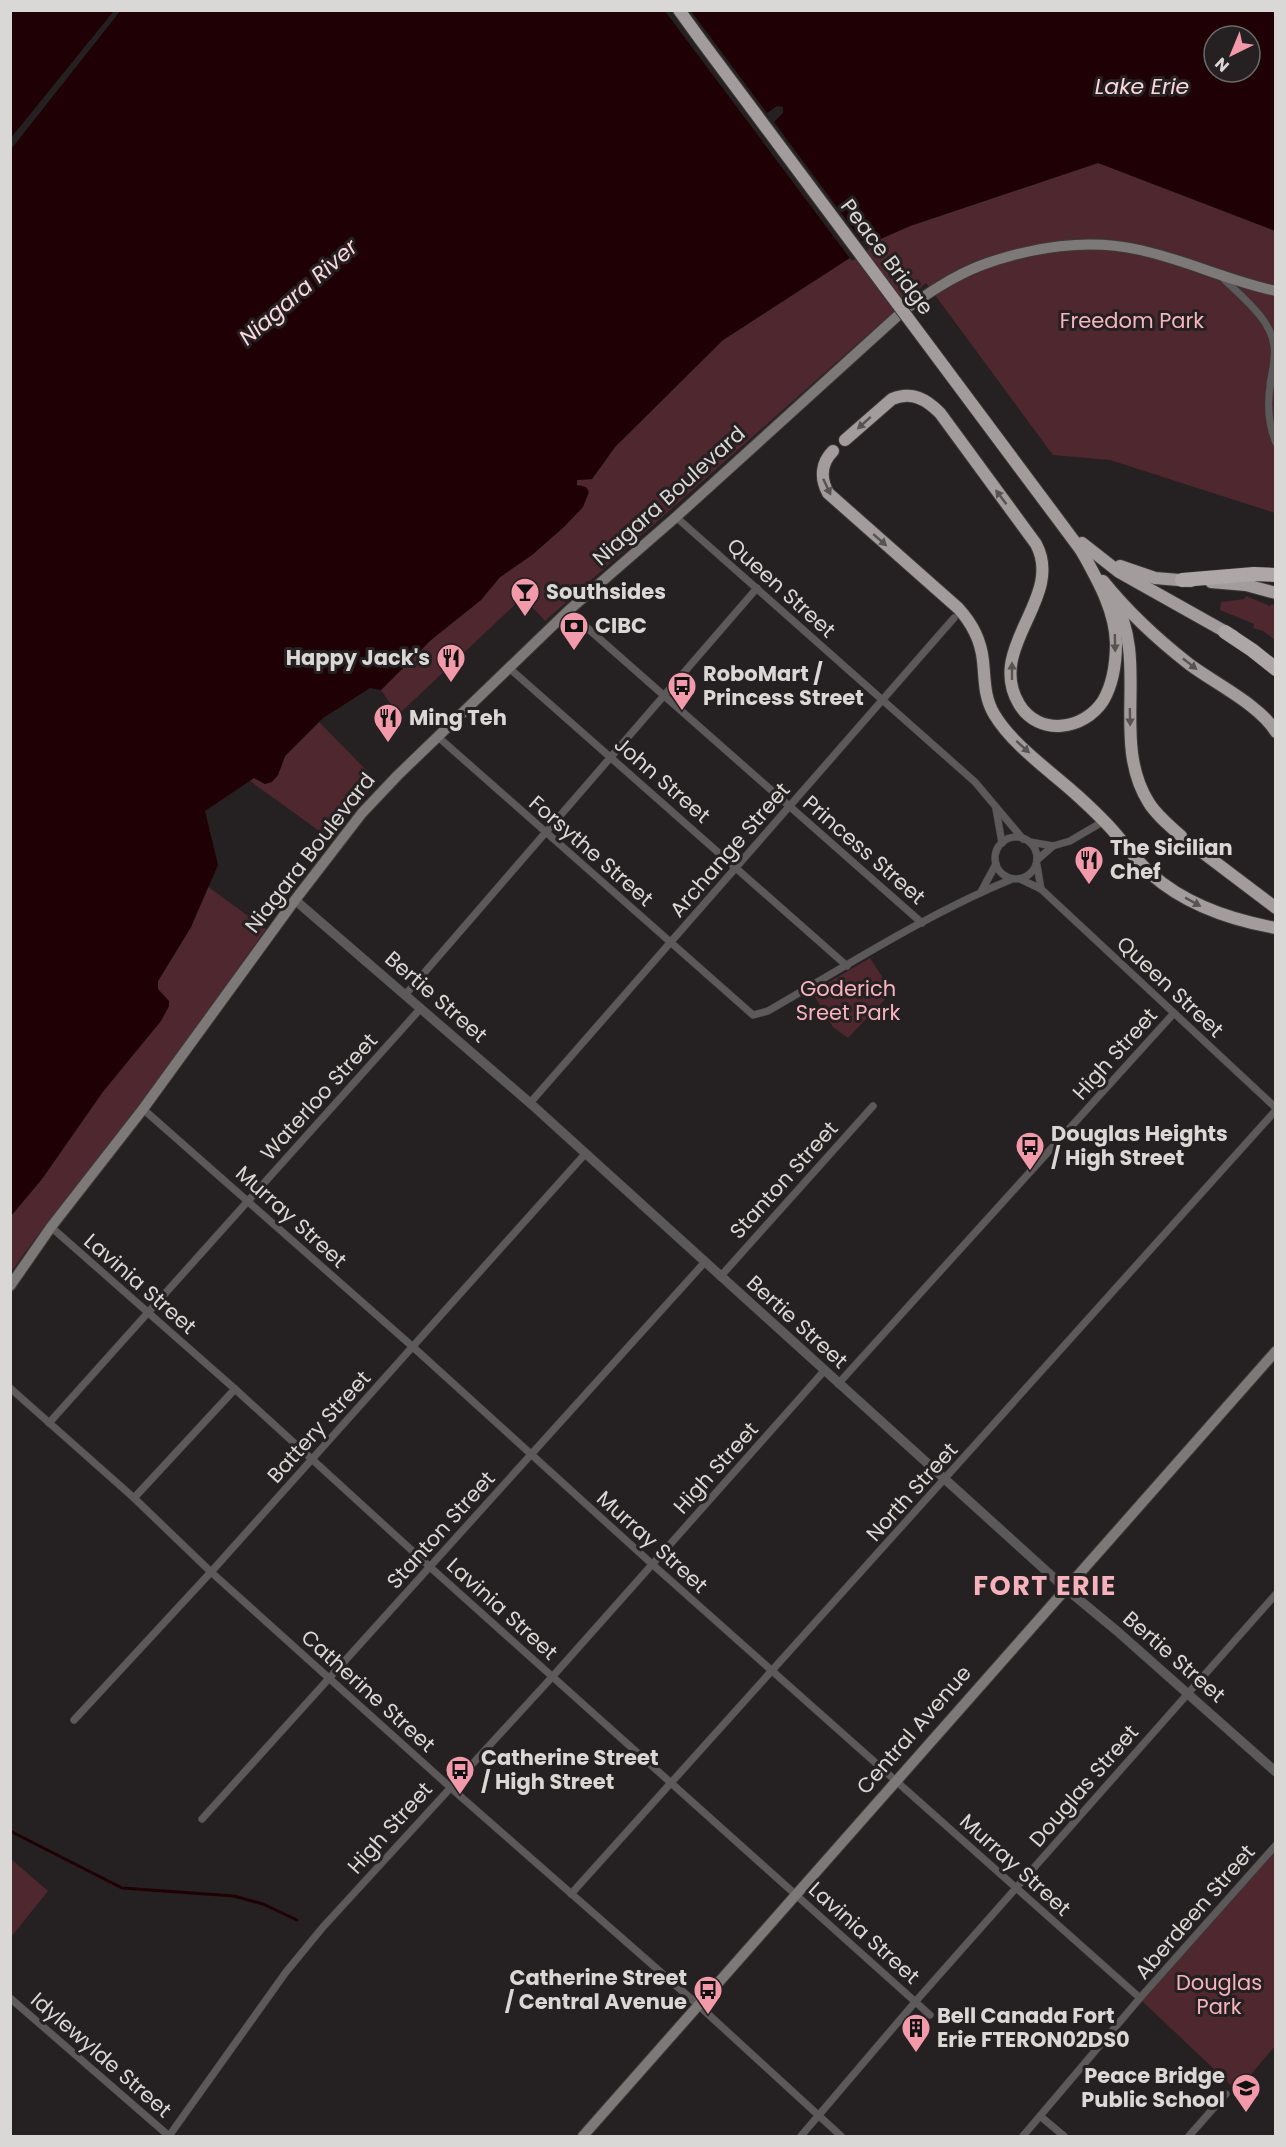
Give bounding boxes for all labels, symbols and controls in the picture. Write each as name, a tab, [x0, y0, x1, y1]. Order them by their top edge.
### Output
north arrow	[1202, 24, 1262, 84]
text: N	[1210, 52, 1234, 77]
water label: Lake Erie	[1095, 71, 1189, 102]
street label: Peace Bridge	[834, 193, 941, 321]
water label: Niagara River	[232, 232, 365, 353]
park label: Freedom Park	[1060, 306, 1204, 335]
one-way arrow	[857, 416, 872, 429]
street label: Niagara Boulevard	[586, 419, 751, 572]
one-way arrow	[822, 479, 831, 496]
one-way arrow	[996, 489, 1008, 504]
street label: Queen Street	[721, 531, 842, 644]
one-way arrow	[872, 533, 887, 546]
bar icon: Southsides	[509, 576, 541, 618]
place label: Southsides	[546, 577, 666, 606]
bank icon: CIBC	[558, 610, 590, 652]
place label: CIBC	[595, 611, 647, 640]
one-way arrow	[1111, 634, 1120, 653]
restaurant icon: Happy Jack's	[435, 642, 467, 684]
place label: Happy Jack's	[286, 643, 430, 672]
one-way arrow	[1183, 658, 1198, 670]
place label: RoboMart / Princess Street	[703, 659, 864, 712]
one-way arrow	[1007, 662, 1016, 681]
bus stop icon: RoboMart / Princess Street	[666, 670, 698, 712]
restaurant icon: Ming Teh	[372, 702, 404, 744]
place label: Ming Teh	[409, 703, 507, 732]
one-way arrow	[1126, 708, 1135, 727]
street label: John Street	[608, 730, 717, 829]
one-way arrow	[1015, 740, 1030, 753]
street label: Niagara Boulevard	[238, 766, 381, 939]
street label: Archange Street	[663, 776, 796, 923]
street label: Princess Street	[797, 788, 932, 911]
street label: Forsythe Street	[523, 789, 660, 913]
place label: The Sicilian Chef	[1110, 833, 1233, 886]
restaurant icon: The Sicilian Chef	[1073, 844, 1105, 886]
one-way arrow	[1185, 897, 1202, 907]
street label: Queen Street	[1111, 929, 1230, 1044]
street label: Bertie Street	[379, 944, 494, 1049]
park label: Goderich Sreet Park	[796, 974, 900, 1027]
street label: High Street	[1066, 1001, 1164, 1106]
street label: Waterloo Street	[254, 1027, 384, 1167]
street label: Stanton Street	[723, 1115, 844, 1245]
place label: Douglas Heights / High Street	[1051, 1119, 1228, 1172]
bus stop icon: Douglas Heights / High Street	[1014, 1130, 1046, 1172]
street label: Murray Street	[229, 1159, 353, 1274]
street label: Lavinia Street	[78, 1227, 203, 1341]
street label: Bertie Street	[741, 1268, 854, 1375]
street label: Battery Street	[260, 1364, 377, 1489]
street label: High Street	[667, 1415, 765, 1520]
street label: North Street	[859, 1436, 964, 1548]
street label: Stanton Street	[380, 1465, 501, 1595]
street label: Murray Street	[590, 1484, 714, 1599]
street label: Lavinia Street	[441, 1551, 564, 1666]
district label: FORT ERIE	[973, 1567, 1117, 1604]
street label: Bertie Street	[1117, 1604, 1232, 1709]
street label: Catherine Street	[295, 1623, 442, 1759]
street label: Central Avenue	[850, 1659, 978, 1800]
street label: Douglas Street	[1022, 1718, 1145, 1853]
place label: Catherine Street / High Street	[481, 1743, 658, 1796]
bus stop icon: Catherine Street / High Street	[444, 1754, 476, 1796]
street label: High Street	[341, 1775, 439, 1880]
street label: Murray Street	[953, 1807, 1077, 1922]
street label: Aberdeen Street	[1128, 1838, 1261, 1985]
street label: Lavinia Street	[803, 1875, 926, 1990]
place label: Catherine Street / Central Avenue	[505, 1963, 687, 2016]
park label: Douglas Park	[1176, 1968, 1262, 2021]
bus stop icon: Catherine Street / Central Avenue	[692, 1974, 724, 2016]
street label: Idylewylde Street	[25, 1985, 178, 2124]
place label: Bell Canada Fort Erie FTERON02DS0	[937, 2001, 1130, 2054]
building icon: Bell Canada Fort Erie FTERON02DS0	[900, 2012, 932, 2054]
place label: Peace Bridge Public School	[1081, 2061, 1225, 2114]
school or university icon: Peace Bridge Public School	[1230, 2072, 1262, 2114]

